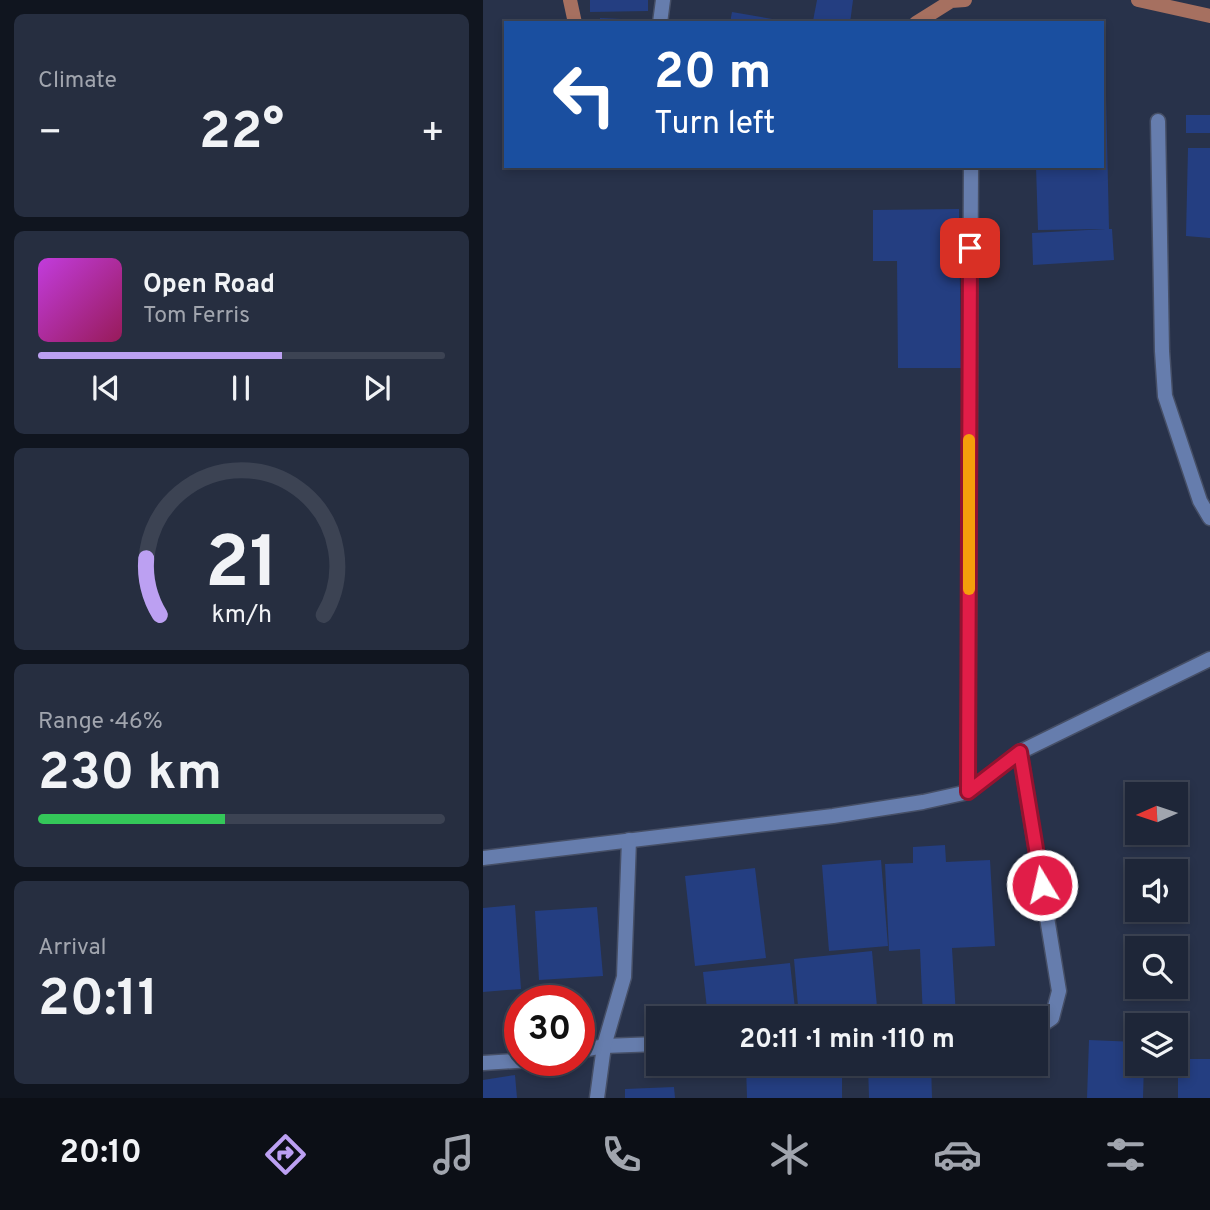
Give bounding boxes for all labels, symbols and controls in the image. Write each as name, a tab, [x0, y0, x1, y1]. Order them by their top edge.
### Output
text: 20 m	[654, 44, 771, 106]
icon: left	[539, 49, 630, 140]
text: Climate	[38, 67, 117, 96]
text: 22°	[199, 101, 284, 167]
text: Turn left	[654, 105, 775, 145]
text: −	[38, 110, 63, 159]
text: +	[420, 110, 445, 159]
pin	[940, 218, 1000, 278]
icon: arrive	[951, 229, 989, 267]
text: Open Road	[143, 269, 275, 302]
text: Tom Ferris	[143, 302, 250, 331]
icon: previous	[87, 369, 125, 407]
icon: pause	[222, 369, 260, 407]
icon: next	[358, 369, 396, 407]
text: 21	[205, 521, 278, 613]
text: km/h	[211, 600, 272, 632]
text: Range · 46%	[38, 708, 163, 737]
text: 230 km	[38, 742, 222, 808]
north arrow	[1125, 782, 1188, 845]
map controls	[1125, 782, 1188, 1076]
position arrow	[1005, 848, 1079, 922]
button: sound	[1125, 859, 1188, 922]
text: Arrival	[38, 934, 107, 963]
button: search	[1125, 936, 1188, 999]
text: 20:11	[38, 968, 158, 1034]
speed limit sign: 30	[504, 985, 595, 1076]
button: layers	[1125, 1013, 1188, 1076]
text: 20:11 · 1 min · 110 m	[739, 1024, 955, 1057]
icon: directions	[261, 1130, 310, 1179]
icon: music	[429, 1130, 478, 1179]
icon: phone	[597, 1130, 646, 1179]
icon: climate	[765, 1130, 814, 1179]
icon: car	[933, 1130, 982, 1179]
icon: filters	[1101, 1130, 1150, 1179]
text: 20:10	[60, 1134, 142, 1174]

